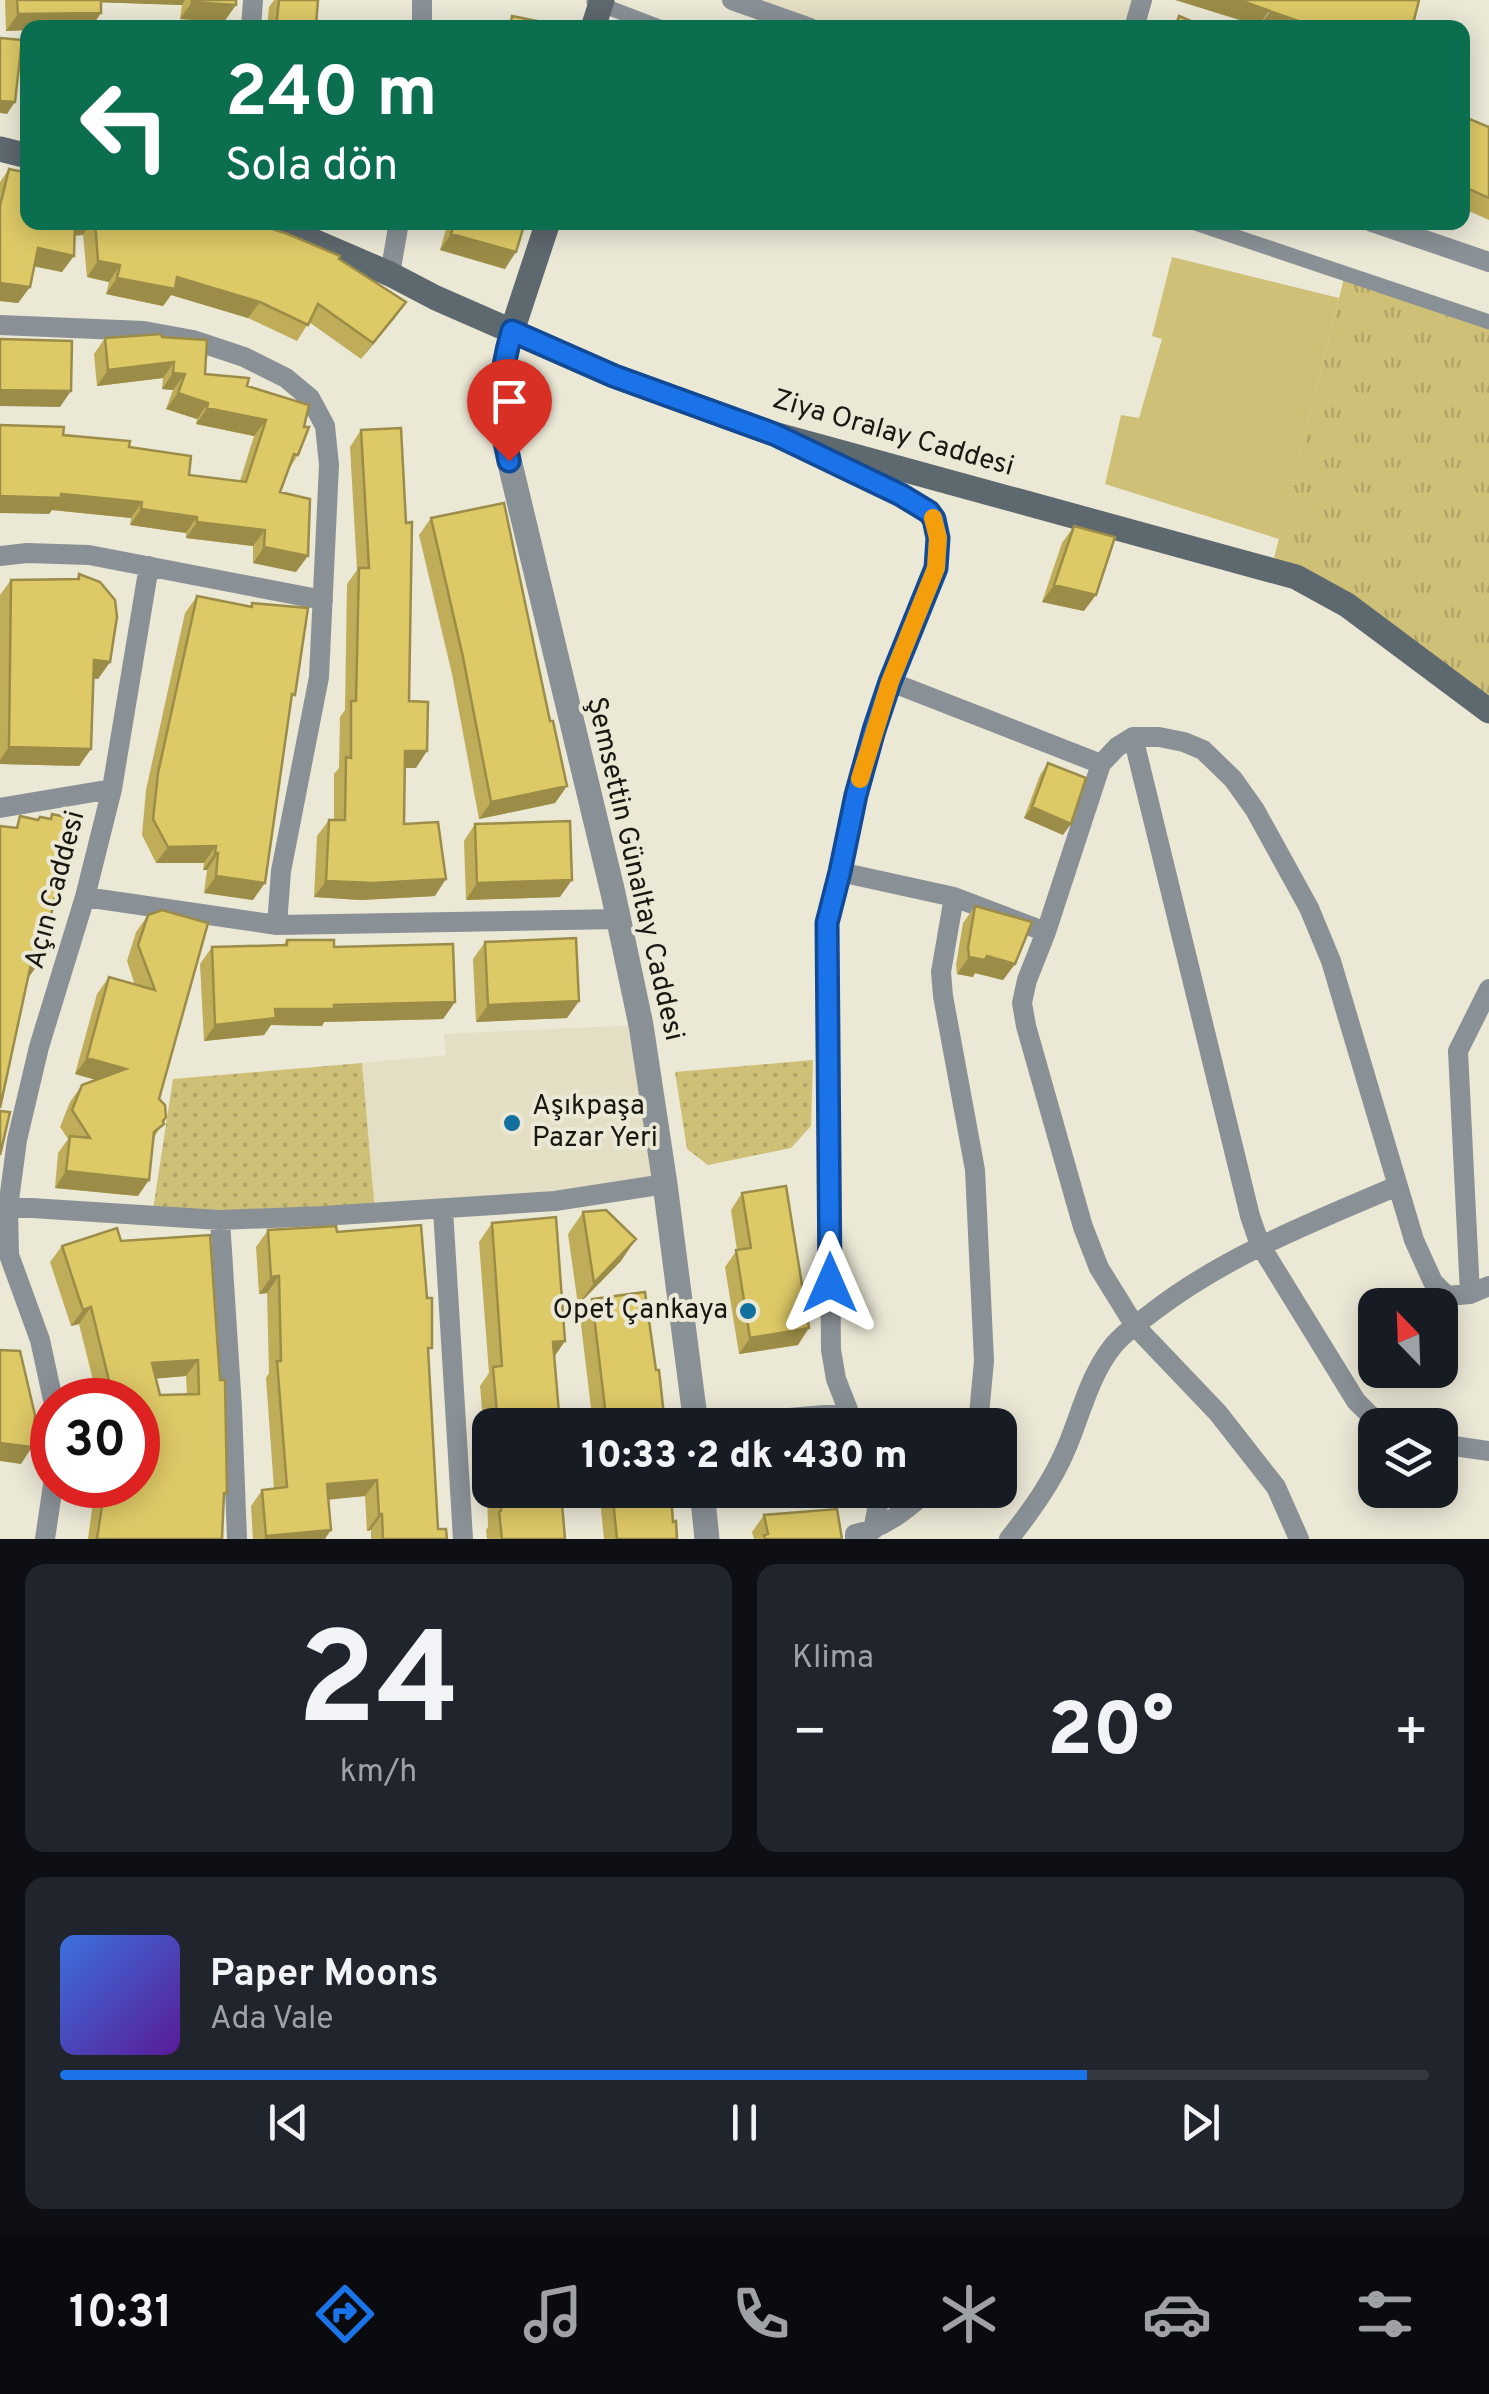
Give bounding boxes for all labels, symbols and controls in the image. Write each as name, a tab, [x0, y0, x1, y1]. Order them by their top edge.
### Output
text: 240 m	[225, 52, 438, 141]
icon: left	[60, 60, 190, 190]
text: Sola dön	[225, 139, 398, 196]
pin	[467, 359, 552, 462]
icon: arrive	[482, 374, 537, 429]
street label: Ziya Oralay Caddesi	[768, 382, 1018, 486]
street label: Şemsettin Günaltay Caddesi	[577, 694, 691, 1044]
street label: Açın Caddesi	[18, 807, 94, 973]
place label: Aşıkpaşa Pazar Yeri	[532, 1089, 658, 1157]
marker: Aşıkpaşa Pazar Yeri	[501, 1112, 523, 1134]
position arrow	[778, 1231, 882, 1335]
north arrow	[1358, 1288, 1458, 1388]
map controls	[1358, 1288, 1458, 1508]
place label: Opet Çankaya	[552, 1293, 728, 1329]
marker: Opet Çankaya	[737, 1300, 759, 1322]
speed limit sign: 30	[30, 1378, 160, 1508]
button: layers	[1358, 1408, 1458, 1508]
text: 10:33 · 2 dk · 430 m	[581, 1433, 908, 1482]
text: 24	[297, 1605, 460, 1770]
text: Klima	[792, 1639, 874, 1679]
text: 20°	[1047, 1687, 1174, 1782]
text: −	[792, 1700, 827, 1770]
text: +	[1394, 1700, 1429, 1770]
text: km/h	[340, 1753, 417, 1793]
text: Paper Moons	[210, 1951, 439, 2000]
text: Ada Vale	[210, 2000, 334, 2040]
icon: previous	[261, 2095, 316, 2150]
icon: pause	[717, 2095, 772, 2150]
icon: next	[1173, 2095, 1228, 2150]
icon: directions	[310, 2279, 380, 2349]
icon: music	[518, 2279, 588, 2349]
icon: phone	[726, 2279, 796, 2349]
icon: climate	[934, 2279, 1004, 2349]
icon: car	[1142, 2279, 1212, 2349]
icon: filters	[1350, 2279, 1420, 2349]
text: 10:31	[69, 2286, 172, 2343]

